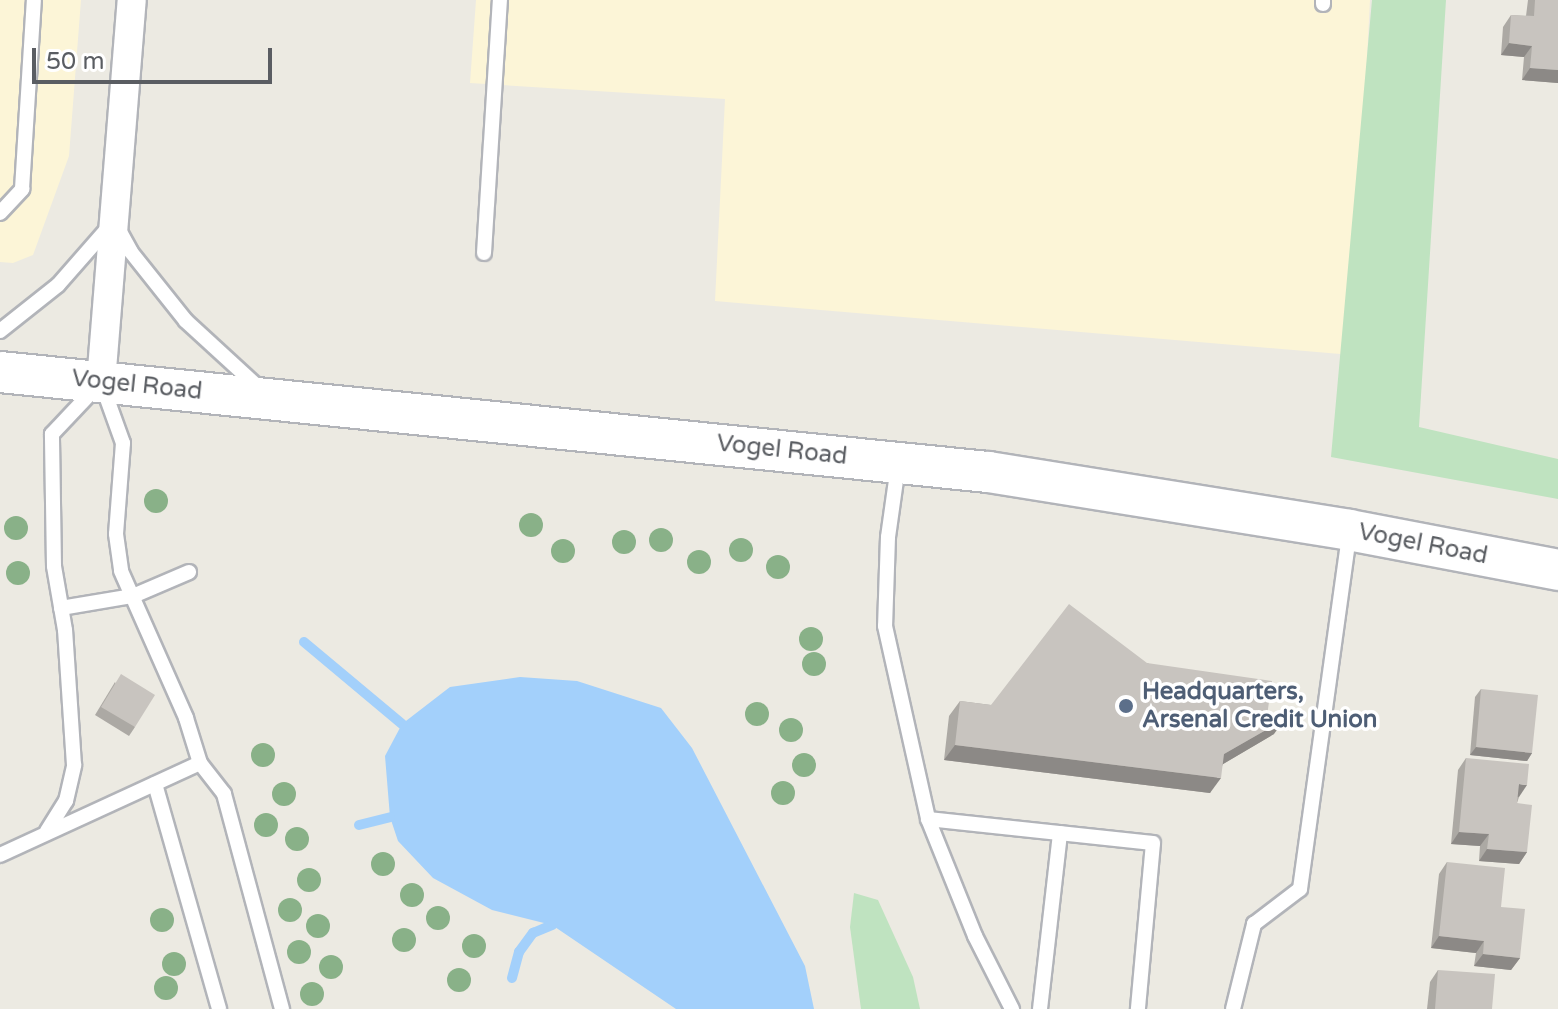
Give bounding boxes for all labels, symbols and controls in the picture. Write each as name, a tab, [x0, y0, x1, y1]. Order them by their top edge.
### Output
scale bar	[36, 32, 276, 82]
text: 50 m	[46, 47, 104, 76]
street label: Vogel Road	[70, 364, 204, 406]
street label: Vogel Road	[715, 429, 849, 471]
street label: Vogel Road	[1356, 517, 1490, 571]
place label: Headquarters, Arsenal Credit Union	[1142, 678, 1377, 734]
marker: Headquarters, Arsenal Credit Union	[1117, 697, 1135, 715]

